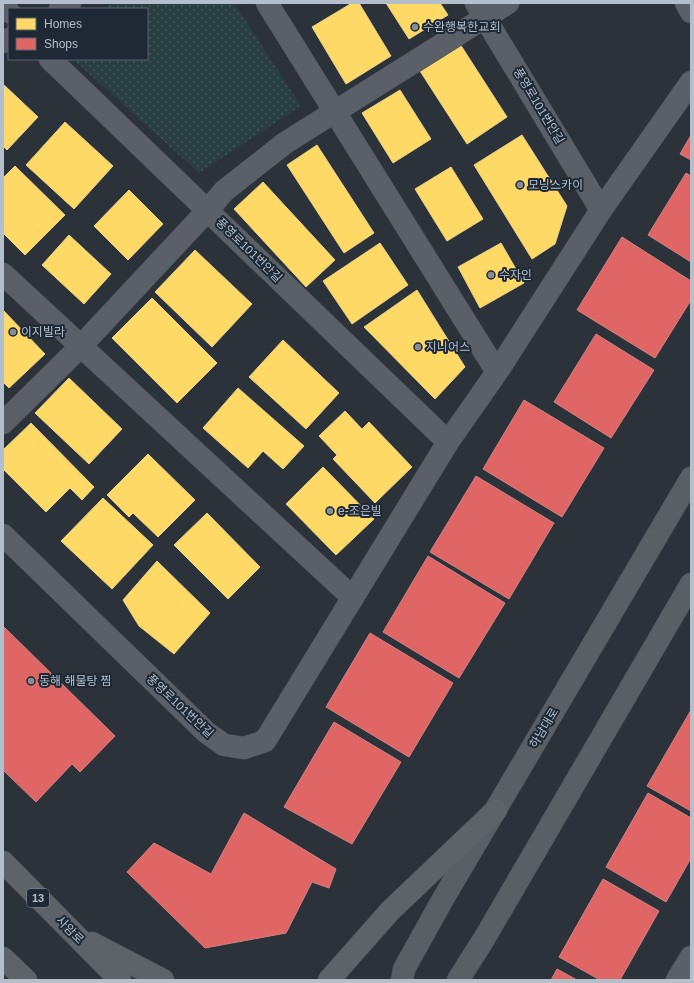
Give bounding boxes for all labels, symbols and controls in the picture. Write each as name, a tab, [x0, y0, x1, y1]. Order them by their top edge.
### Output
legend	[8, 8, 148, 60]
text: Homes	[44, 17, 82, 31]
place label: 수완행복한교회	[423, 20, 500, 34]
marker: 수완행복한교회	[410, 22, 420, 32]
text: Shops	[44, 37, 78, 51]
street label: 풍영로101번안길	[511, 65, 567, 147]
place label: 모닝스카이	[528, 178, 583, 192]
marker: 모닝스카이	[515, 180, 525, 190]
street label: 풍영로101번안길	[213, 215, 285, 285]
place label: 수자인	[499, 268, 532, 282]
marker: 수자인	[486, 270, 496, 280]
place label: 이지빌라	[21, 325, 65, 339]
marker: 이지빌라	[8, 327, 18, 337]
place label: 지니어스	[426, 340, 470, 354]
marker: 지니어스	[413, 342, 423, 352]
place label: e-조은빌	[338, 504, 382, 518]
marker: e-조은빌	[325, 506, 335, 516]
street label: 풍영로101번안길	[144, 671, 216, 741]
place label: 동해 해물탕 찜	[39, 674, 112, 688]
marker: 동해 해물탕 찜	[26, 676, 36, 686]
street label: 하남대로	[527, 705, 561, 751]
road number: 13	[27, 889, 49, 907]
street label: 사암로	[53, 913, 87, 947]

